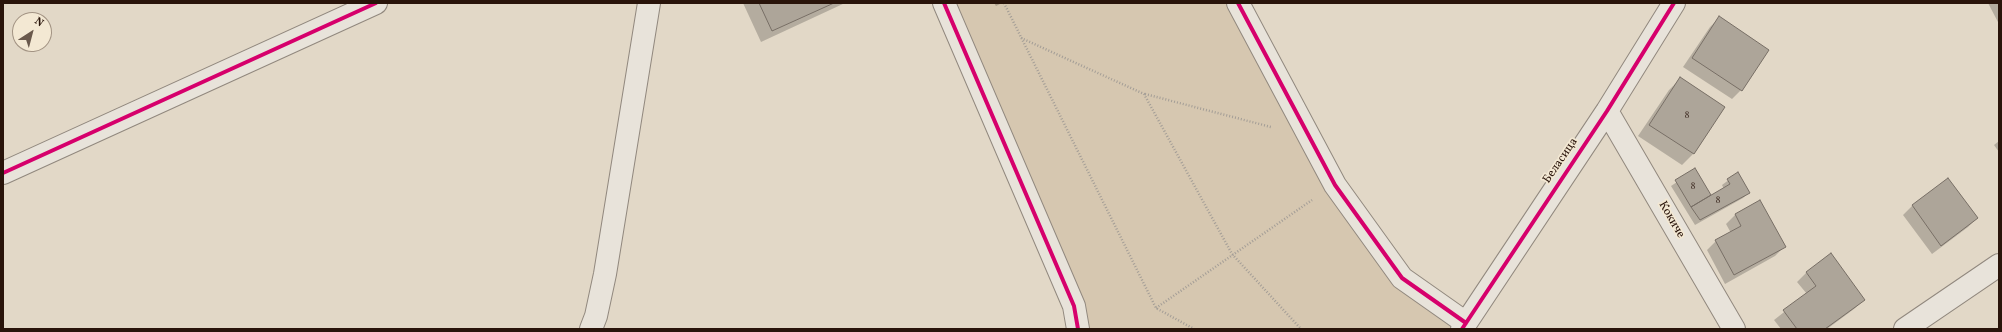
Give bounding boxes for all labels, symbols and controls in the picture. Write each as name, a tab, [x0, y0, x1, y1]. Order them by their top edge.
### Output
north arrow	[12, 12, 52, 52]
text: N	[31, 14, 46, 31]
house number: 8	[1684, 110, 1690, 122]
street label: Беласица	[1541, 136, 1581, 186]
house number: 8	[1690, 181, 1696, 193]
house number: 8	[1715, 195, 1721, 207]
street label: Кокиче	[1655, 199, 1687, 241]

